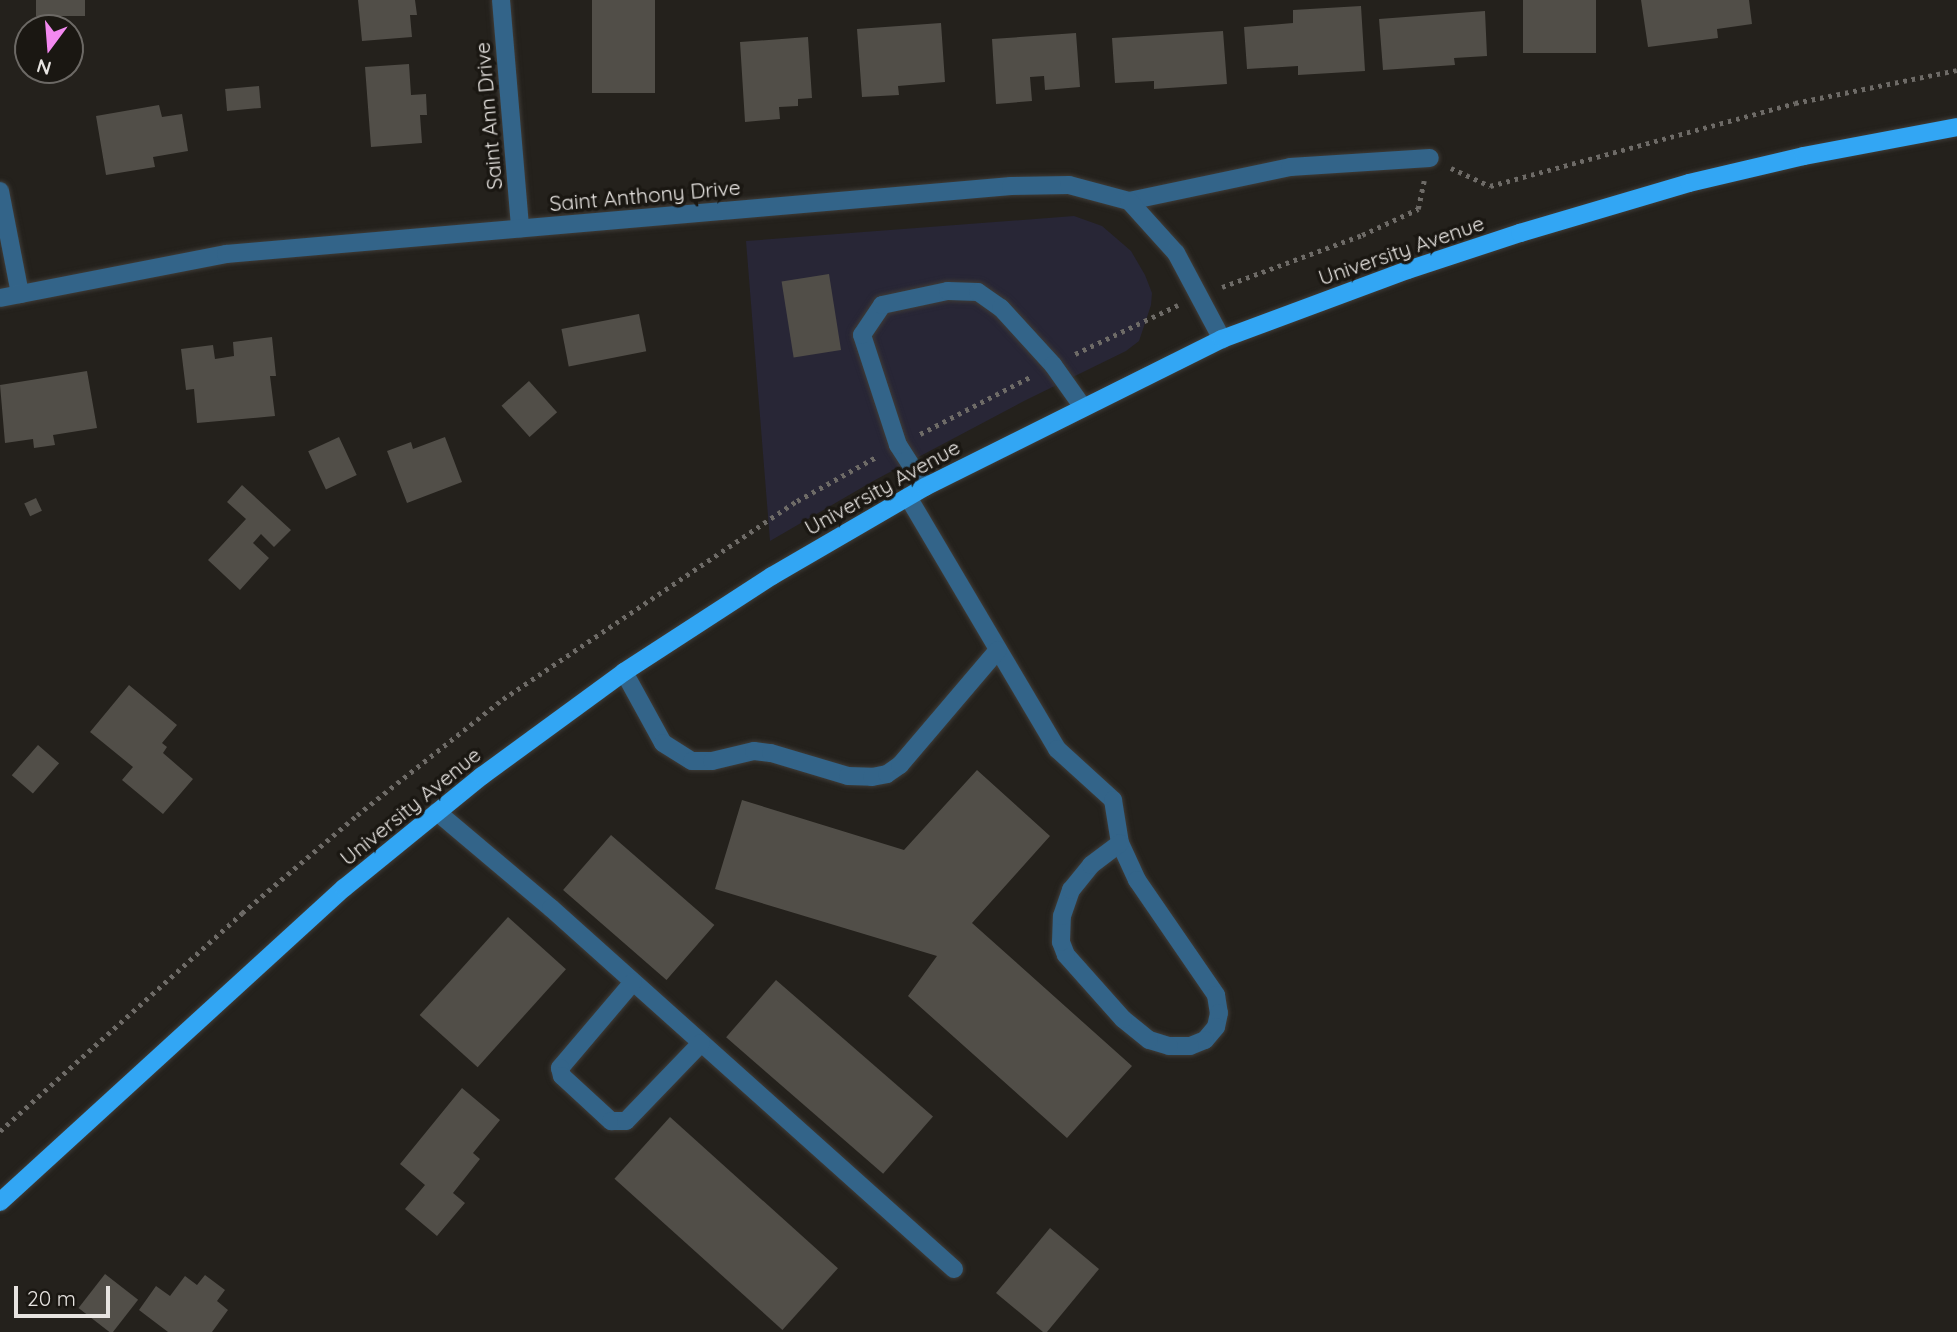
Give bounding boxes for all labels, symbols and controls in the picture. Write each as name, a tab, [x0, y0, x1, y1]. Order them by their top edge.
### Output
north arrow	[14, 14, 84, 84]
street label: Saint Ann Drive	[469, 41, 507, 191]
text: N	[34, 54, 54, 81]
street label: Saint Anthony Drive	[548, 174, 742, 216]
street label: University Avenue	[1315, 210, 1487, 290]
street label: University Avenue	[800, 434, 964, 540]
street label: University Avenue	[335, 742, 485, 870]
scale bar	[18, 1272, 114, 1316]
text: 20 m	[27, 1285, 76, 1311]

